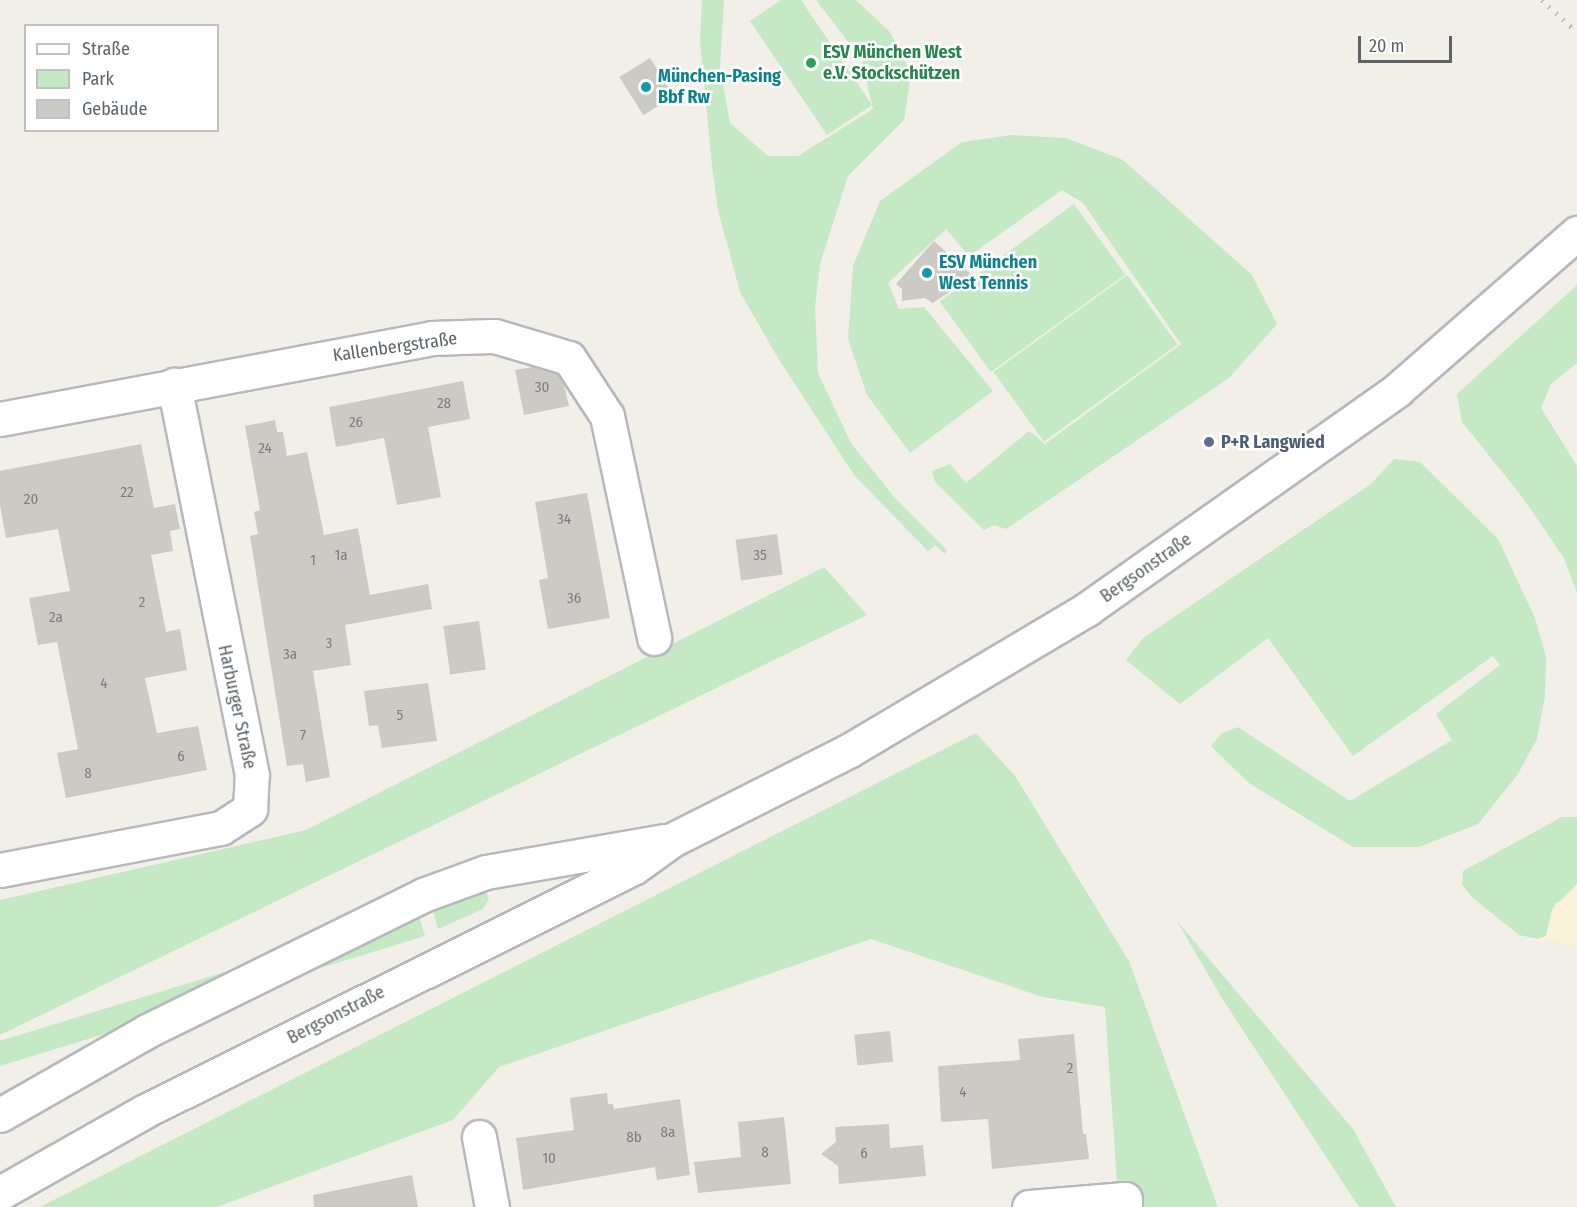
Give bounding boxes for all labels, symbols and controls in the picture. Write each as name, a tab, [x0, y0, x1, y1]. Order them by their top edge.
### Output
legend	[24, 24, 219, 132]
scale bar	[1361, 24, 1456, 62]
text: 20 m	[1369, 35, 1404, 57]
text: Straße	[82, 38, 130, 60]
place label: ESV München West e.V. Stockschützen	[823, 42, 962, 84]
marker: ESV München West e.V. Stockschützen	[804, 56, 818, 70]
place label: München-Pasing Bbf Rw	[658, 66, 781, 109]
text: Park	[82, 68, 114, 90]
marker: München-Pasing Bbf Rw	[639, 80, 653, 94]
text: Gebäude	[82, 98, 147, 120]
place label: ESV München West Tennis	[939, 252, 1037, 294]
marker: ESV München West Tennis	[920, 266, 934, 280]
street label: Kallenbergstraße	[331, 328, 459, 366]
house number: 30	[535, 379, 549, 397]
house number: 28	[437, 395, 451, 413]
house number: 26	[349, 414, 363, 432]
place label: P+R Langwied	[1221, 431, 1325, 453]
marker: P+R Langwied	[1202, 435, 1216, 449]
house number: 24	[258, 440, 272, 458]
house number: 22	[120, 484, 134, 502]
house number: 20	[24, 491, 38, 509]
house number: 34	[557, 511, 571, 529]
street label: Bergsonstraße	[1096, 529, 1196, 607]
house number: 1a	[334, 547, 348, 565]
house number: 35	[753, 547, 767, 565]
house number: 1	[310, 552, 316, 570]
house number: 36	[567, 590, 581, 608]
house number: 2	[139, 594, 145, 612]
house number: 2a	[49, 609, 63, 627]
house number: 3	[326, 635, 332, 653]
street label: Harburger Straße	[213, 643, 261, 771]
house number: 3a	[283, 646, 297, 664]
house number: 4	[100, 675, 108, 693]
house number: 5	[397, 707, 403, 725]
house number: 7	[300, 727, 306, 745]
house number: 6	[177, 748, 185, 766]
house number: 8	[84, 765, 92, 783]
street label: Bergsonstraße	[284, 981, 388, 1049]
house number: 2	[1067, 1060, 1073, 1078]
house number: 4	[959, 1084, 967, 1102]
house number: 8a	[661, 1124, 675, 1142]
house number: 8b	[626, 1129, 642, 1147]
house number: 8	[761, 1144, 769, 1162]
house number: 6	[860, 1145, 868, 1163]
house number: 10	[542, 1150, 556, 1168]

